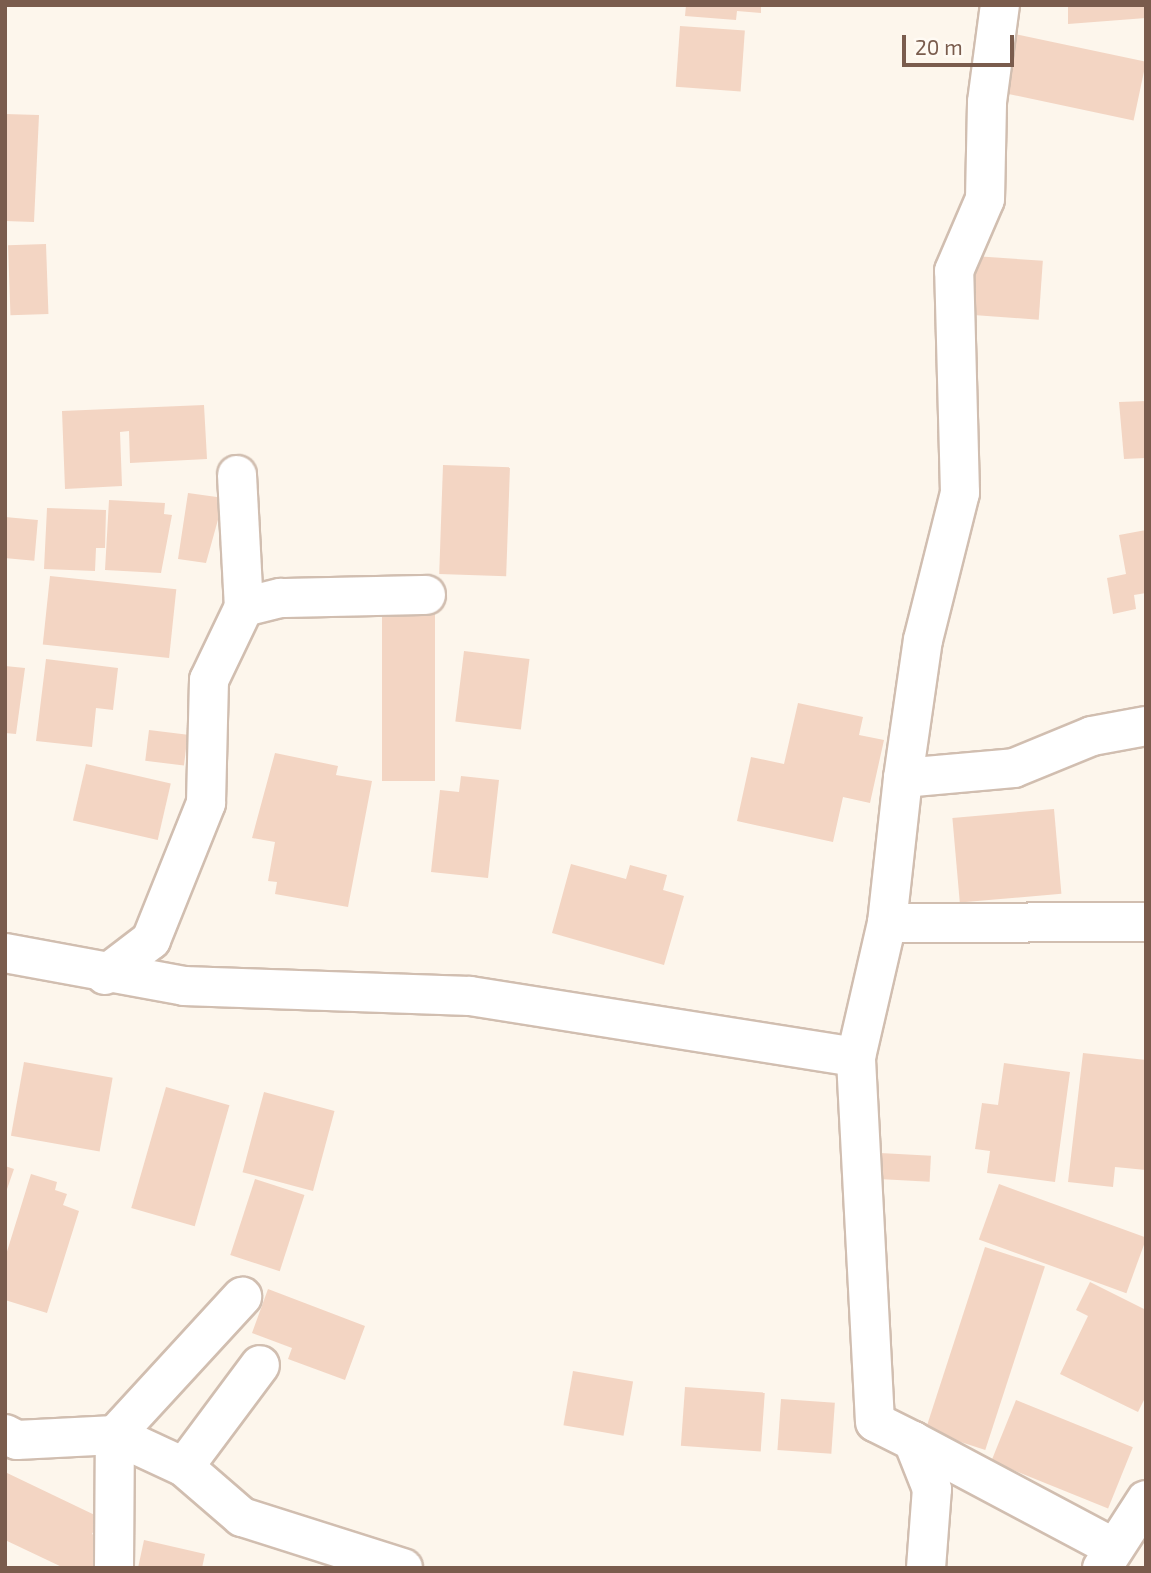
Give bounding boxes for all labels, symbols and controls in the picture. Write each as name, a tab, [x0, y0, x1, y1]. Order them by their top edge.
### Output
scale bar	[906, 21, 1018, 65]
text: 20 m	[915, 34, 963, 59]

